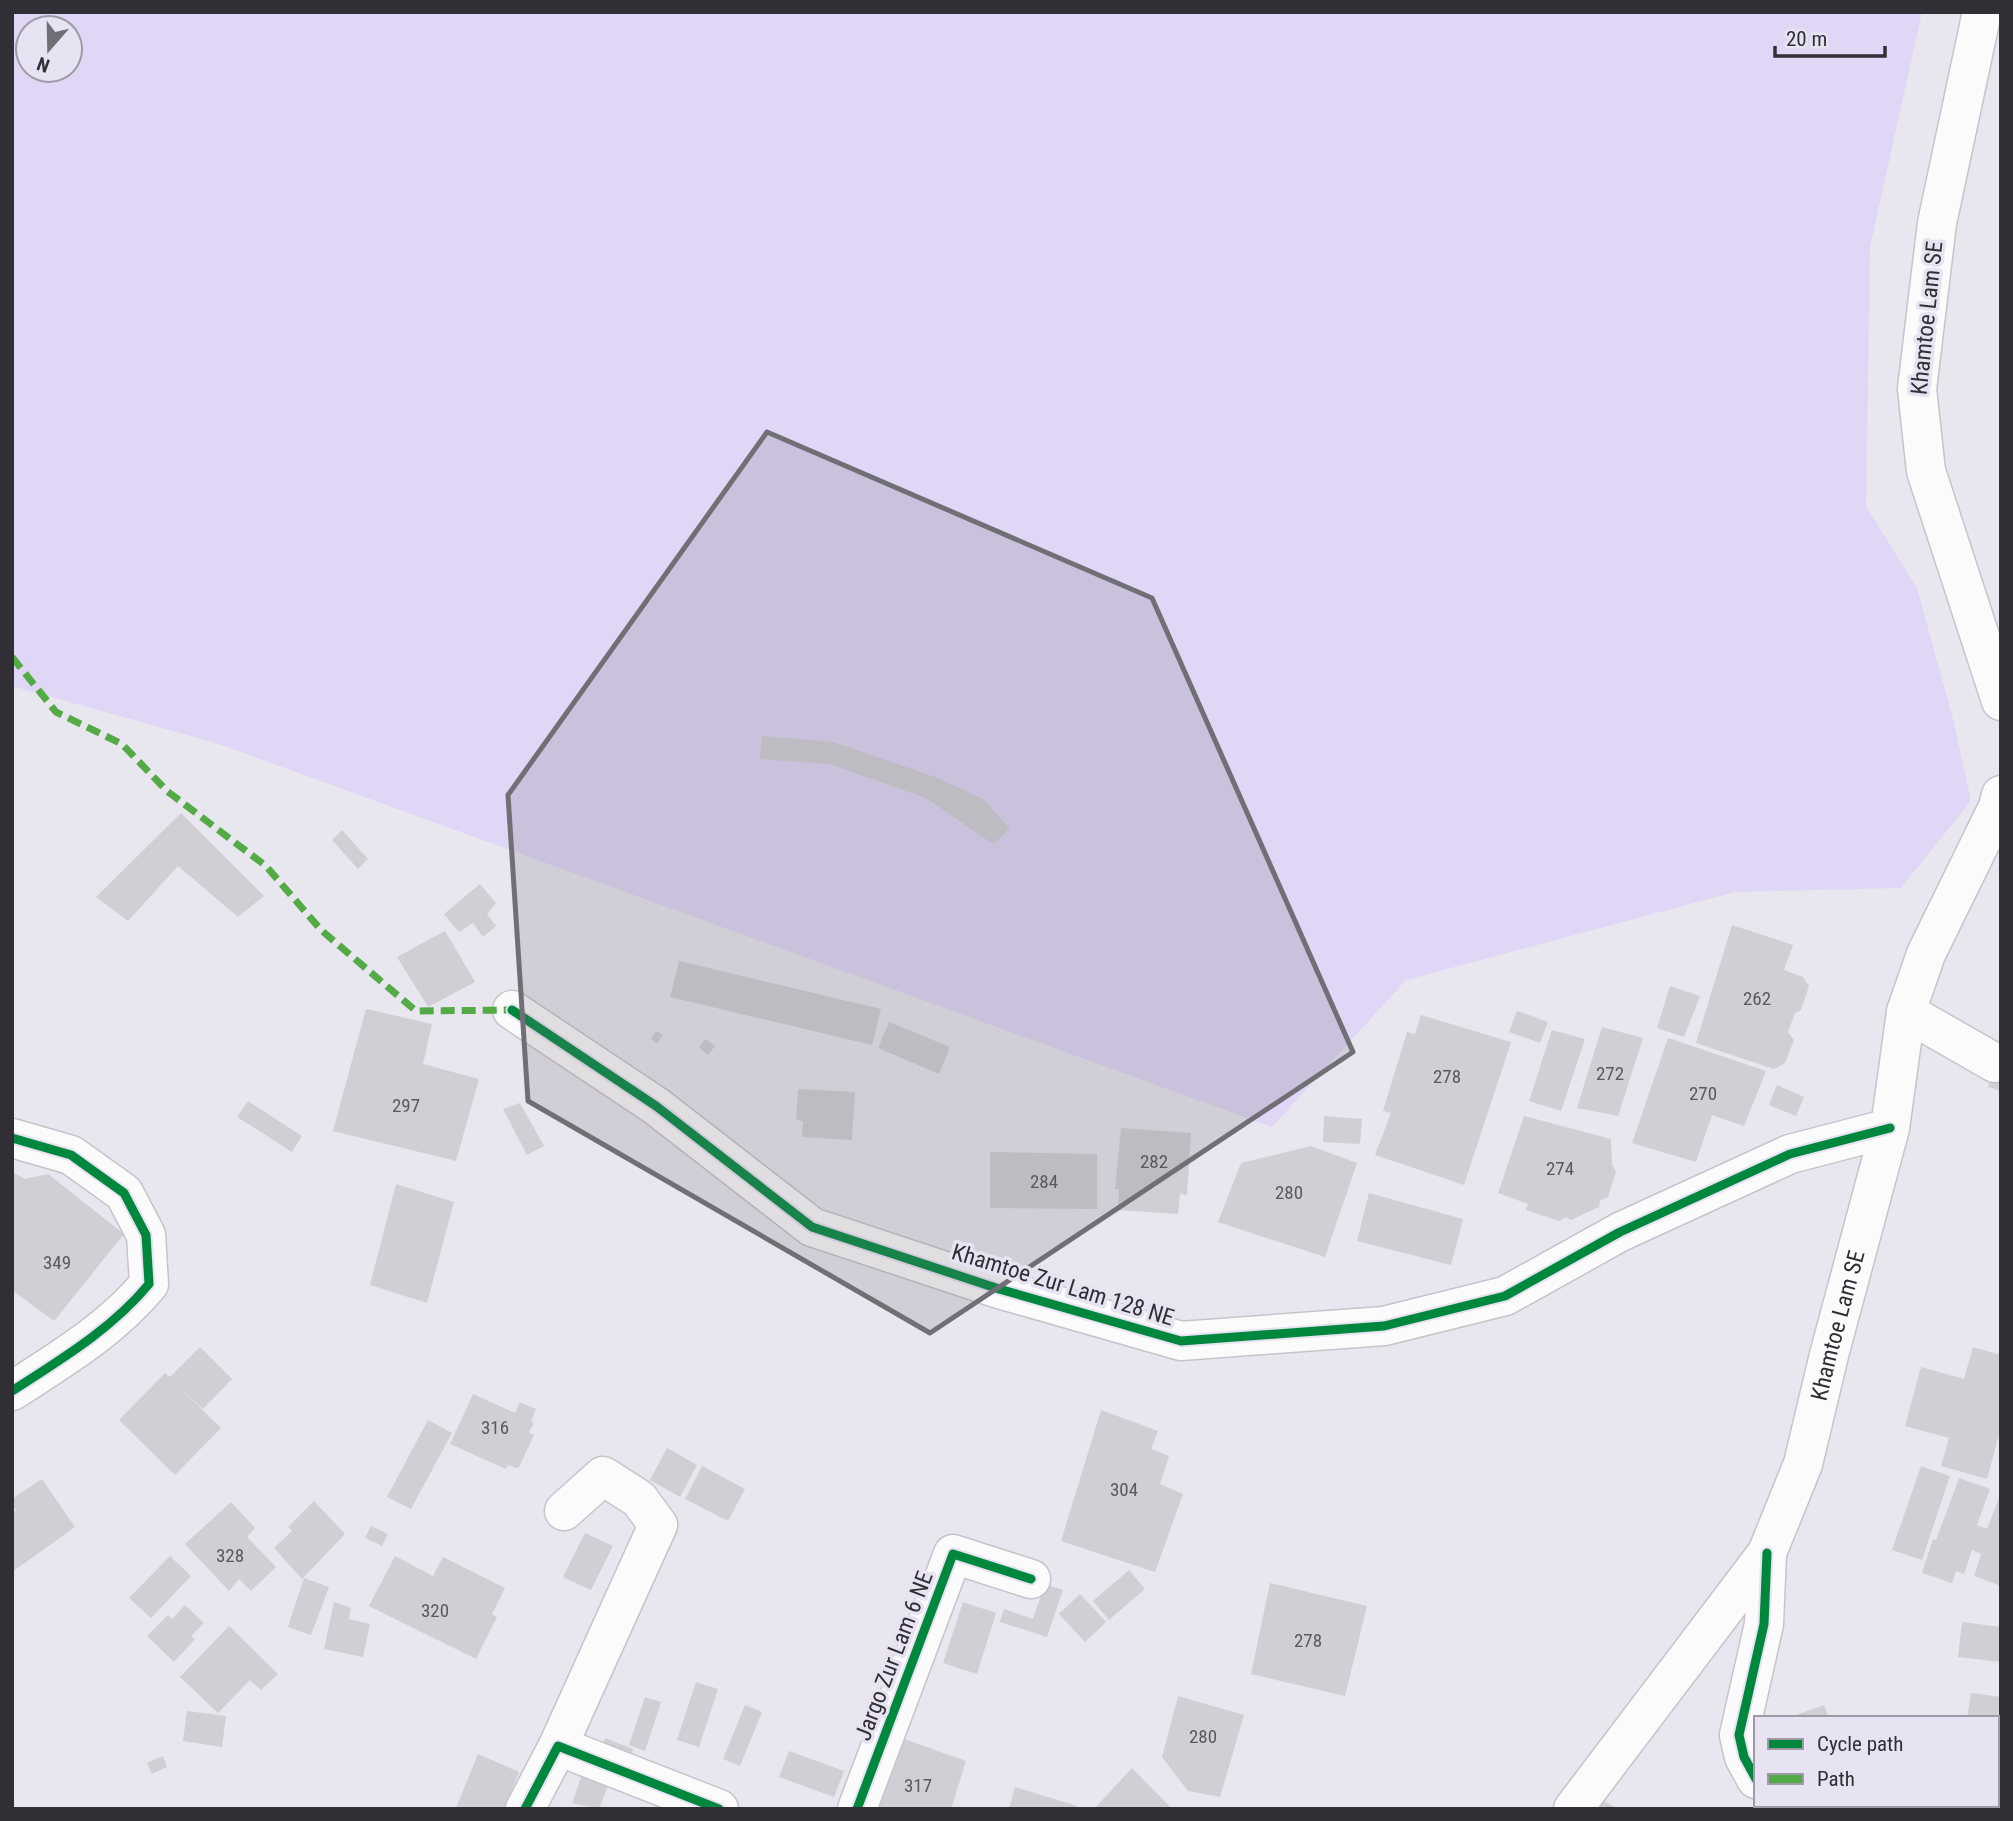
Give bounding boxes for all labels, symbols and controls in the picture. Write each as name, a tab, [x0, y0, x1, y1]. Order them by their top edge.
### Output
north arrow	[14, 14, 84, 84]
scale bar	[1775, 14, 1885, 58]
text: 20 m	[1786, 27, 1827, 51]
text: N	[34, 52, 53, 77]
street label: Khamtoe Lam SE	[1906, 240, 1948, 396]
house number: 262	[1743, 987, 1771, 1010]
house number: 272	[1596, 1062, 1624, 1085]
house number: 278	[1433, 1065, 1461, 1088]
house number: 270	[1689, 1082, 1717, 1105]
house number: 297	[392, 1094, 420, 1117]
house number: 282	[1140, 1150, 1168, 1173]
house number: 274	[1546, 1157, 1574, 1180]
house number: 284	[1030, 1170, 1058, 1193]
house number: 280	[1275, 1181, 1303, 1204]
street label: Khamtoe Zur Lam 128 NE	[949, 1238, 1177, 1332]
street label: Khamtoe Lam SE	[1805, 1247, 1870, 1403]
house number: 349	[43, 1251, 71, 1274]
house number: 316	[481, 1416, 509, 1439]
house number: 304	[1110, 1478, 1138, 1501]
house number: 328	[216, 1544, 244, 1567]
street label: Jargo Zur Lam 6 NE	[849, 1568, 939, 1744]
house number: 320	[421, 1599, 449, 1622]
house number: 278	[1294, 1629, 1322, 1652]
legend	[1754, 1716, 1999, 1807]
house number: 280	[1189, 1725, 1217, 1748]
text: Cycle path	[1817, 1732, 1903, 1756]
text: Path	[1817, 1767, 1855, 1791]
house number: 317	[904, 1774, 932, 1797]

